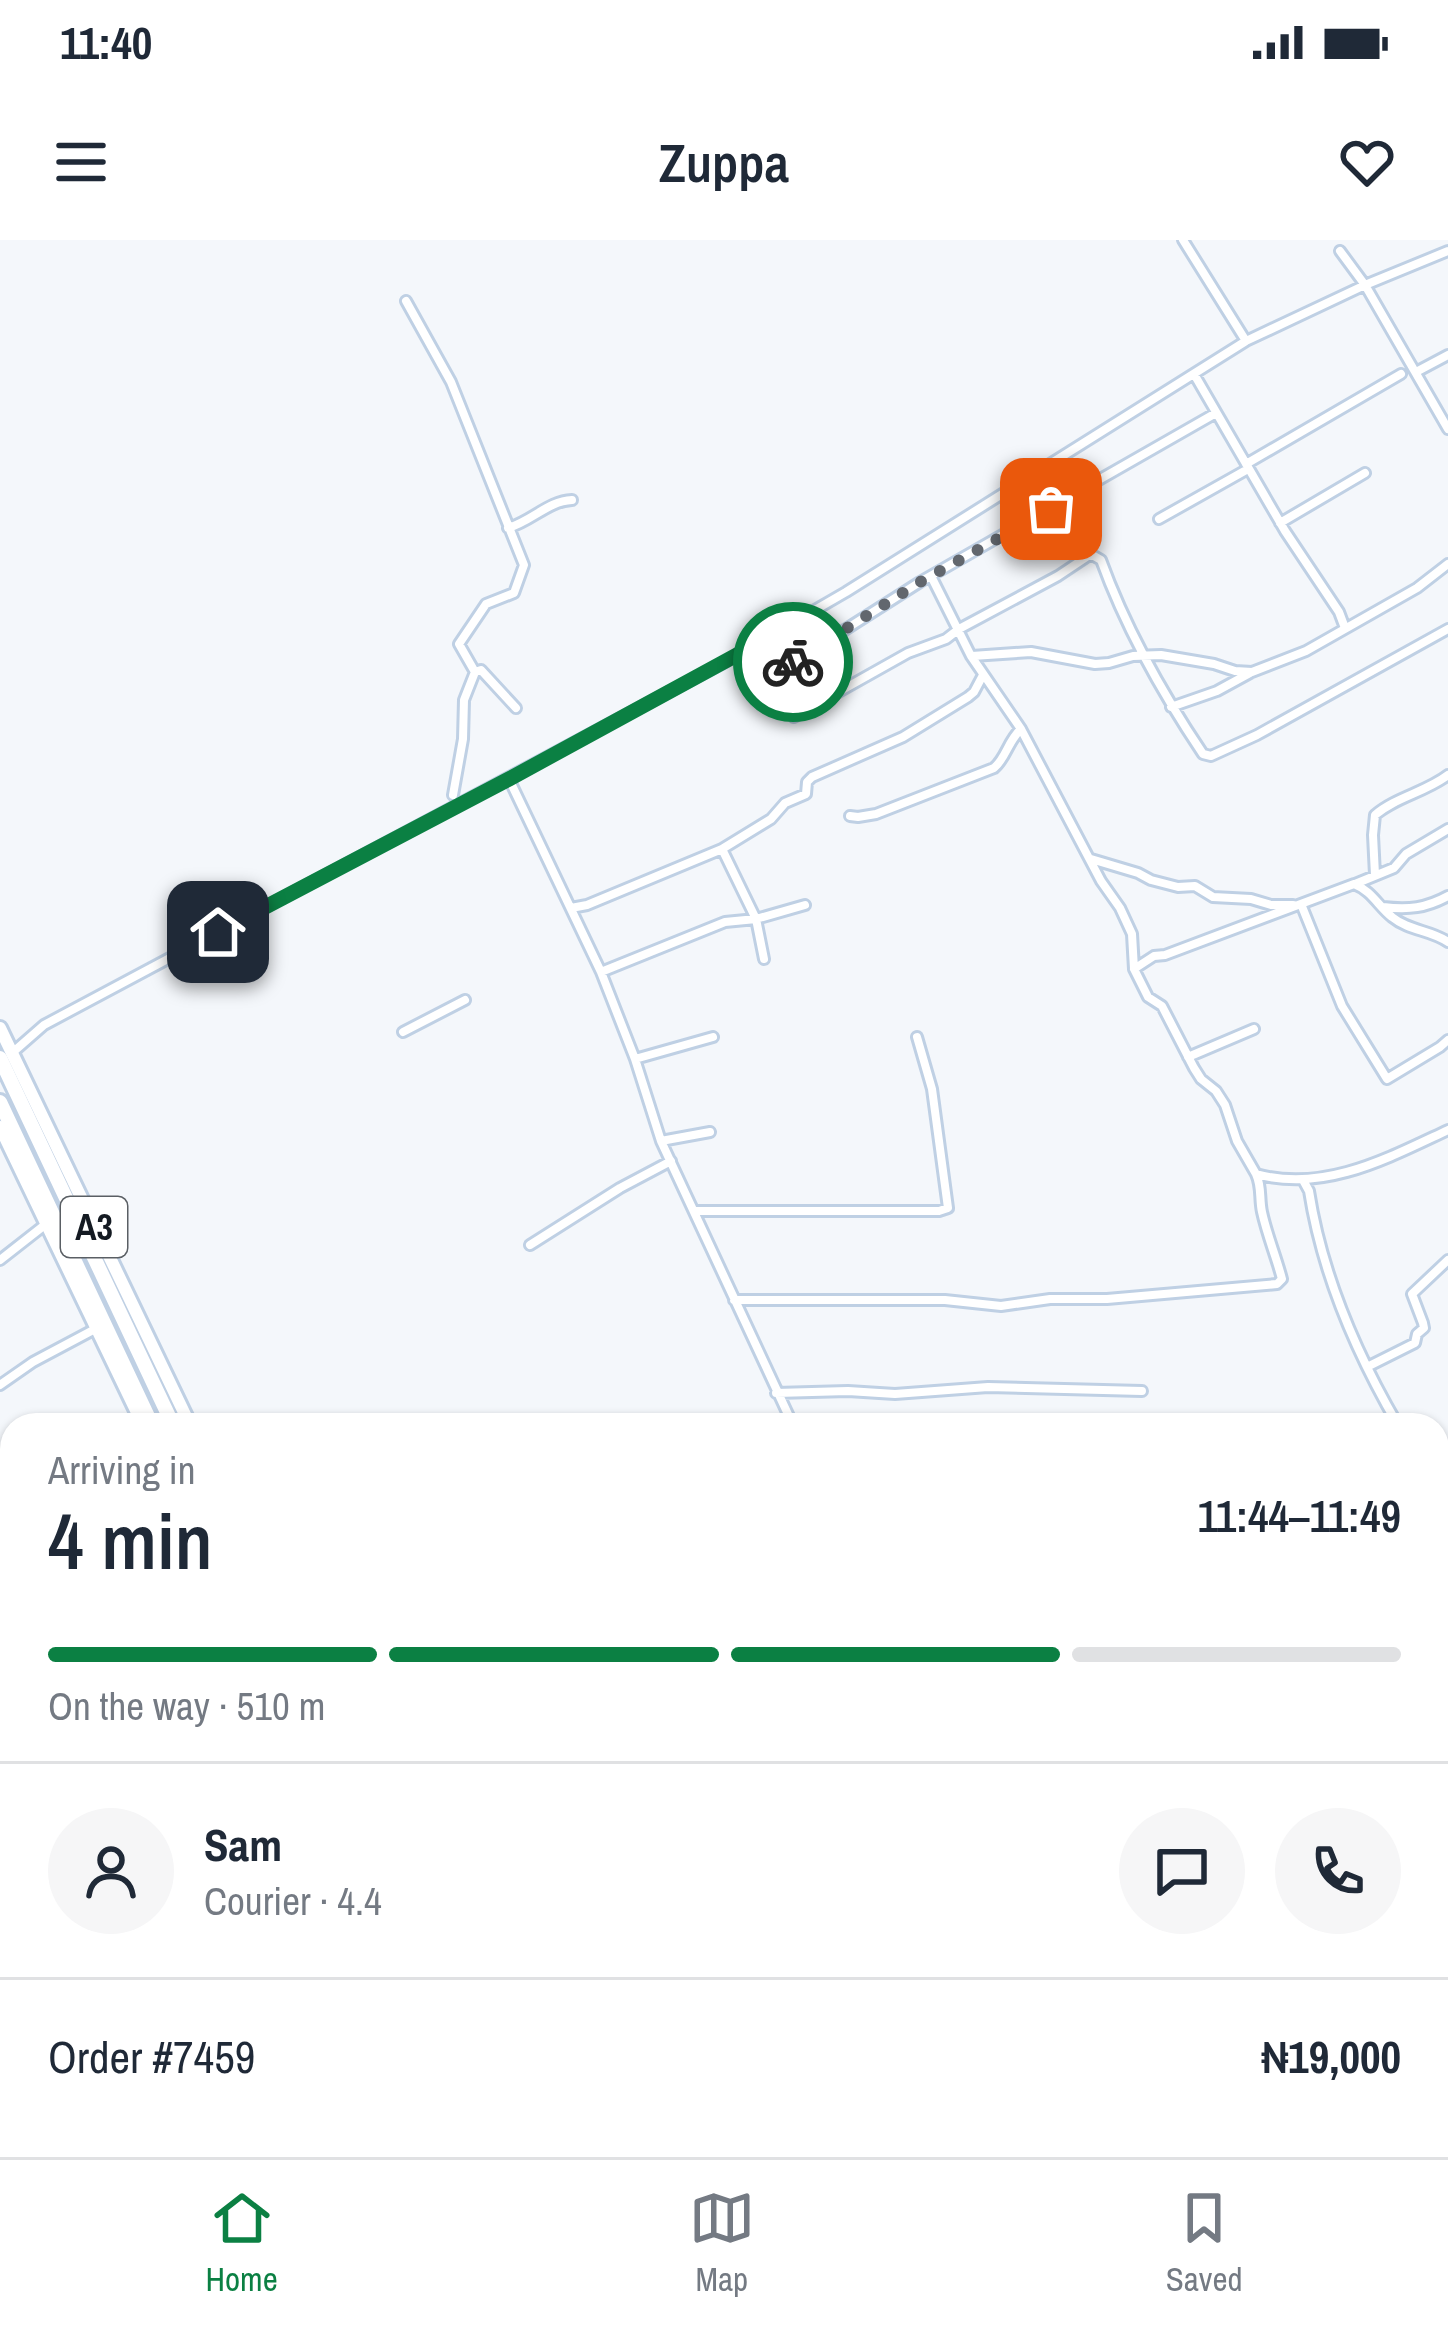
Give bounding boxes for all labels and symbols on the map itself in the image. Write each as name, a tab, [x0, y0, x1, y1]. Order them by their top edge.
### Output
pin	[1000, 458, 1102, 560]
courier	[733, 602, 853, 722]
pin	[167, 881, 269, 983]
road number: A3	[61, 1197, 127, 1257]

